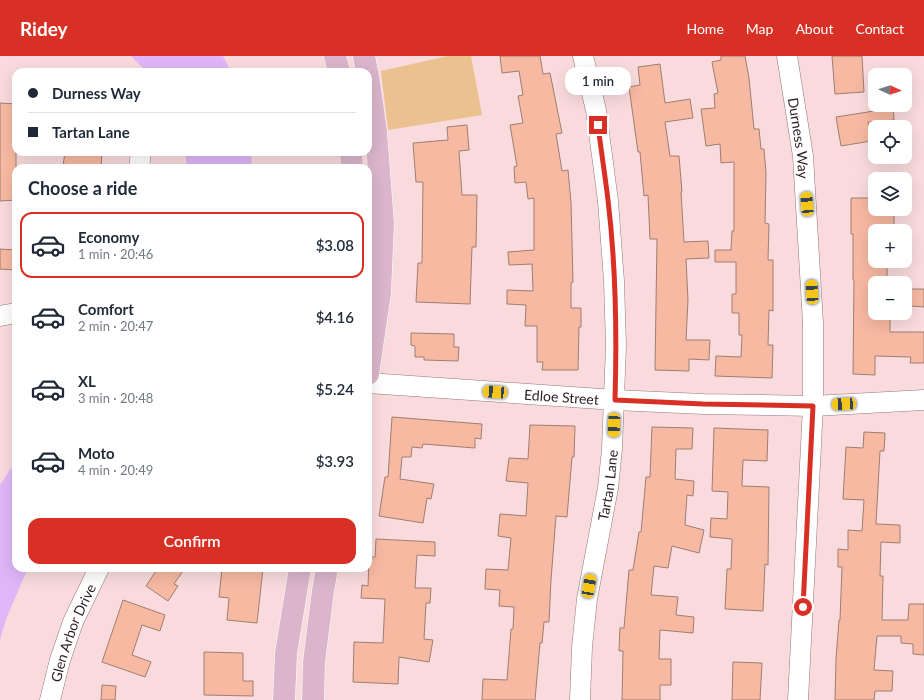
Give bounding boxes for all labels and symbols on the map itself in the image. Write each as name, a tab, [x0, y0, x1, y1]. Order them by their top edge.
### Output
callout: 1 min	[565, 67, 631, 95]
north arrow	[868, 68, 912, 112]
street label: Durness Way	[785, 96, 813, 180]
route end	[589, 116, 607, 134]
car	[800, 192, 814, 216]
car	[805, 280, 819, 304]
car	[483, 385, 507, 399]
street label: Edloe Street	[524, 385, 599, 407]
car	[832, 397, 856, 411]
car	[608, 413, 620, 437]
street label: Tartan Lane	[594, 449, 620, 522]
car	[581, 573, 597, 599]
street label: Glen Arbor Drive	[46, 581, 99, 684]
route start	[794, 598, 812, 616]

